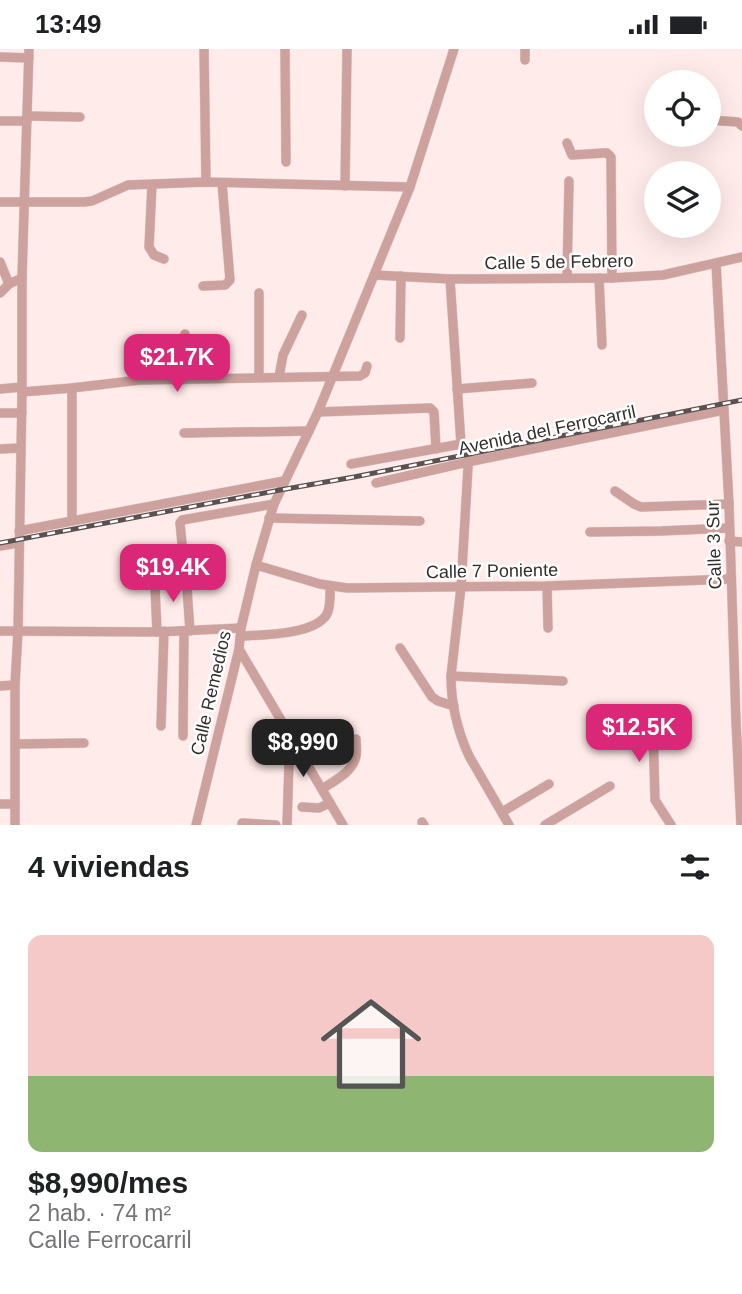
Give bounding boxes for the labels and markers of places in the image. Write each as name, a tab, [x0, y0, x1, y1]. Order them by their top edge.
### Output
pin: $21.7K	[120, 335, 234, 394]
pin: $19.4K	[116, 545, 230, 604]
pin: $12.5K	[582, 705, 696, 764]
pin: $8,990	[246, 719, 360, 779]

